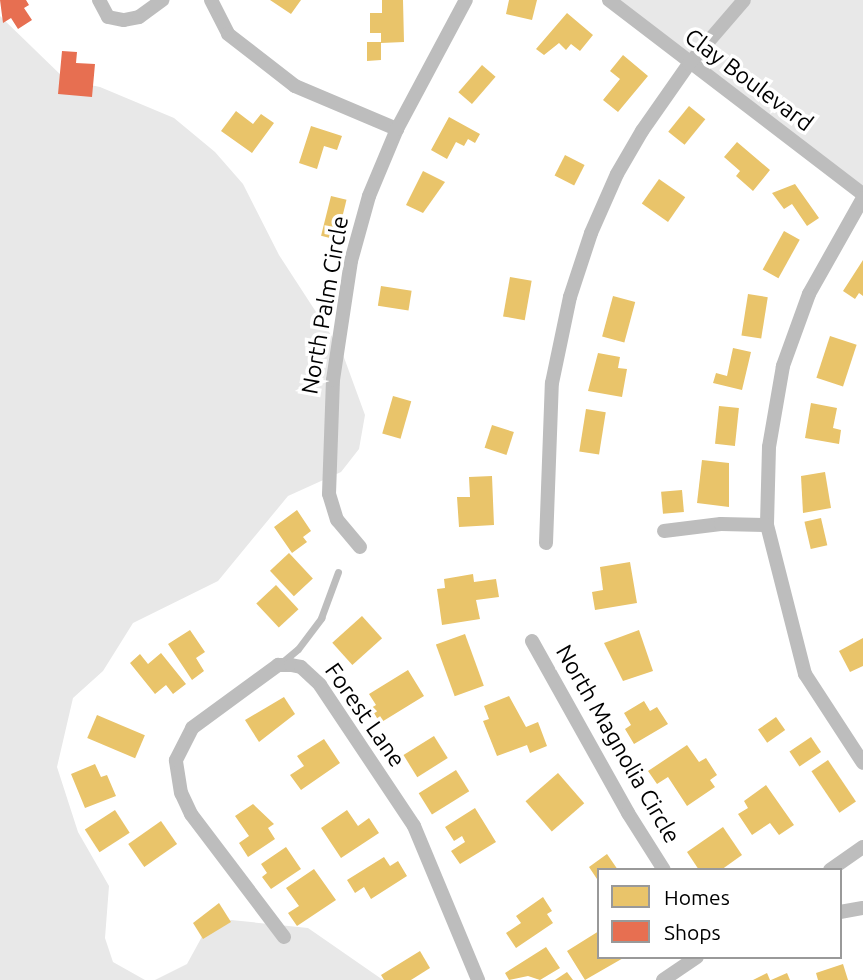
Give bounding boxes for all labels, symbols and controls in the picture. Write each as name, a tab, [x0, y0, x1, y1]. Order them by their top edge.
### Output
street label: Clay Boulevard	[679, 23, 819, 137]
street label: North Palm Circle	[296, 214, 354, 396]
street label: North Magnolia Circle	[550, 640, 686, 848]
street label: Forest Lane	[319, 658, 411, 772]
legend	[597, 868, 842, 959]
text: Homes	[664, 885, 730, 909]
text: Shops	[664, 920, 721, 944]

